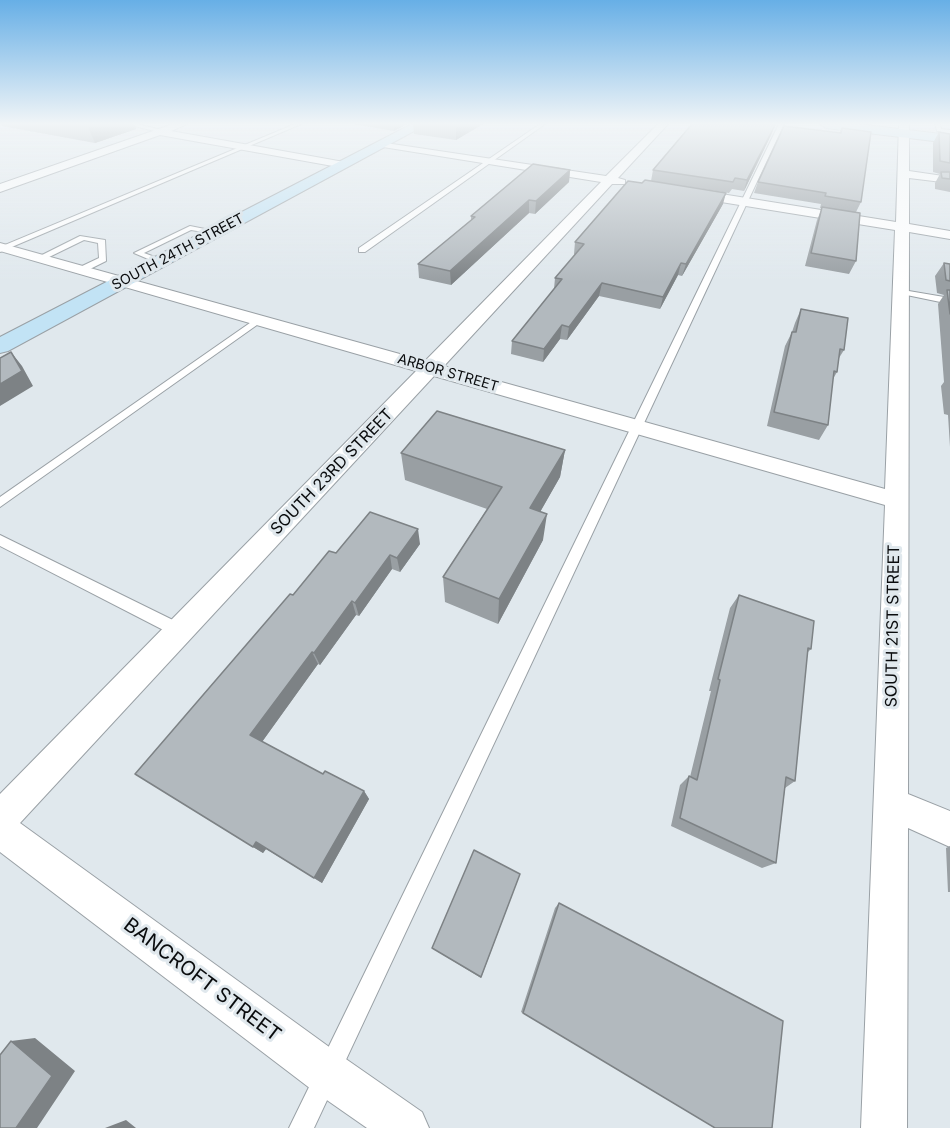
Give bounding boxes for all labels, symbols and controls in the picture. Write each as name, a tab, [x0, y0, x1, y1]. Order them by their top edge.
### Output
street label: SOUTH 24TH STREET	[109, 210, 247, 294]
street label: ARBOR STREET	[396, 351, 500, 395]
street label: SOUTH 23RD STREET	[267, 405, 397, 539]
street label: SOUTH 21ST STREET	[882, 544, 904, 708]
street label: BANCROFT STREET	[119, 913, 285, 1047]

